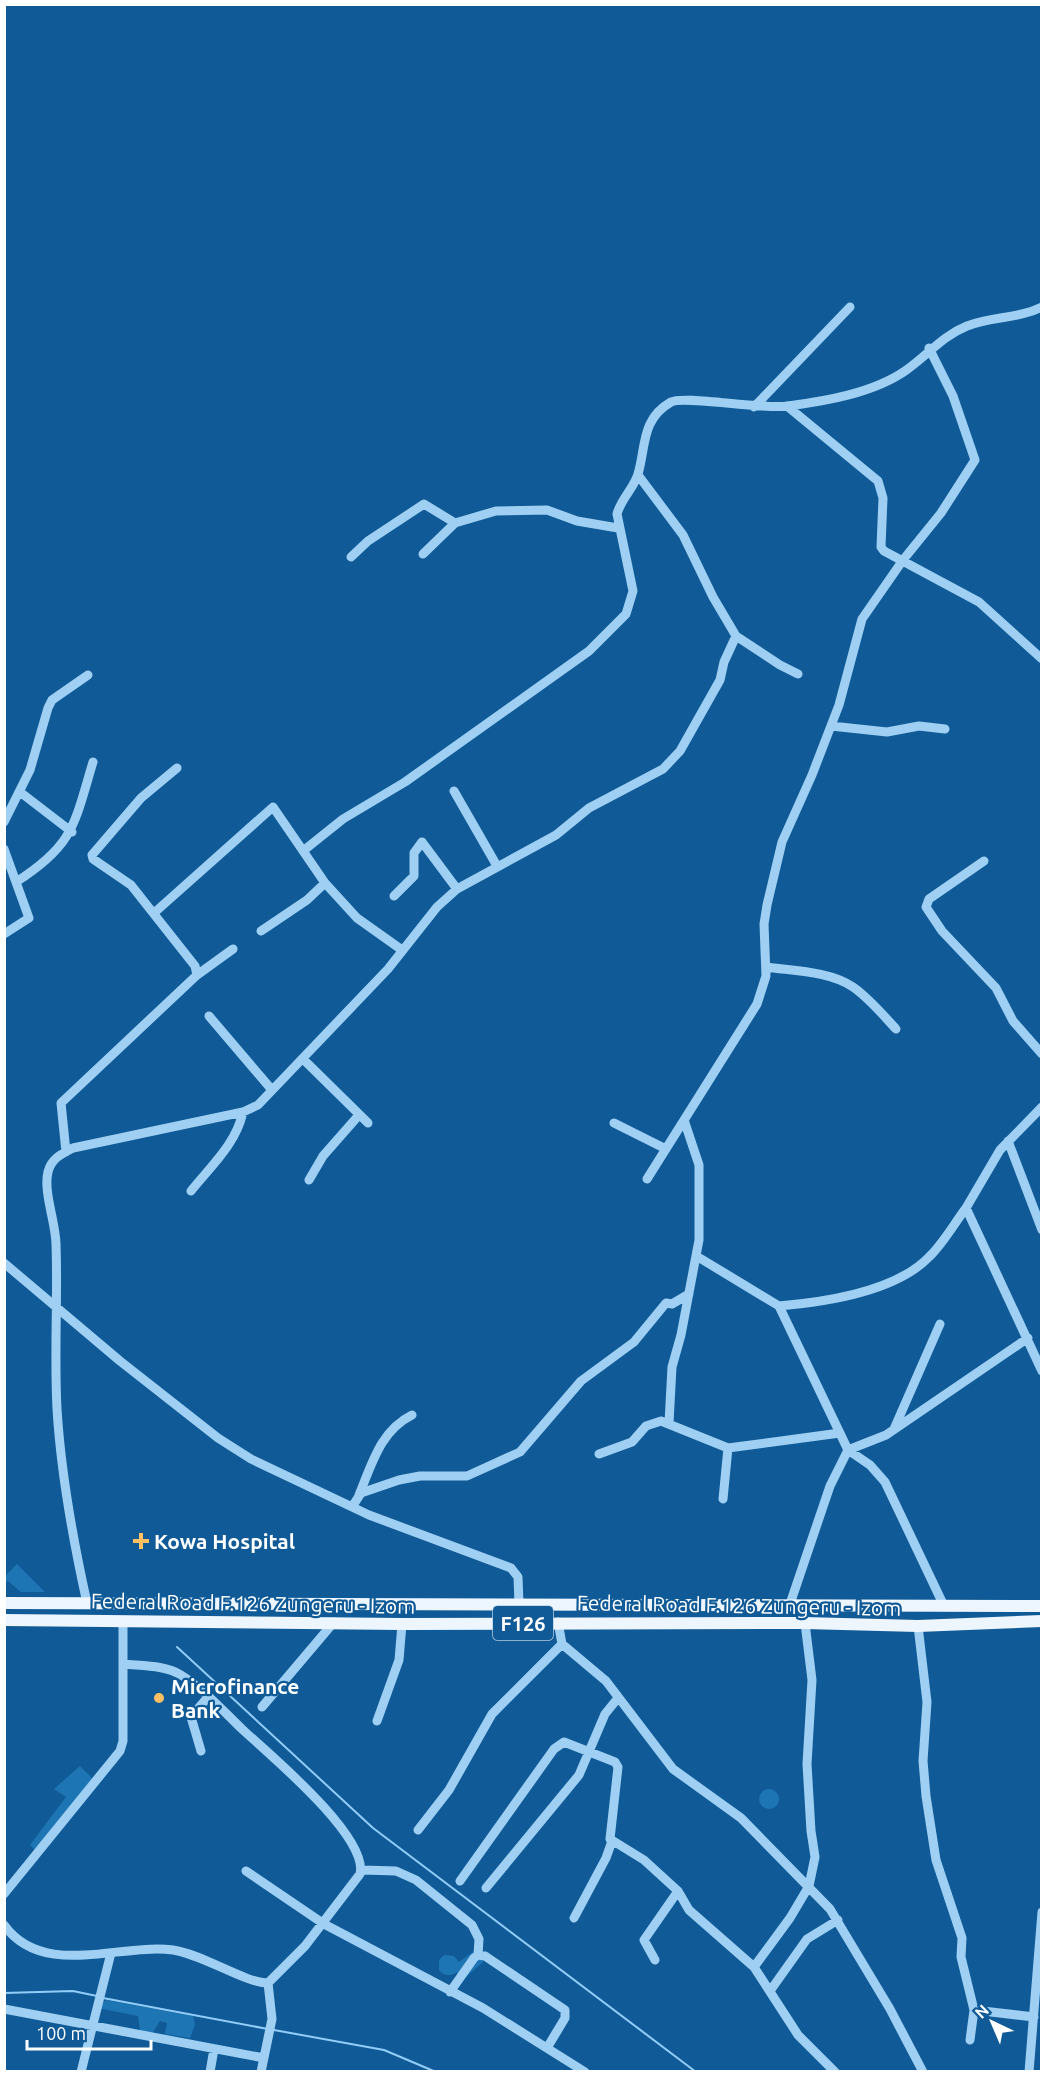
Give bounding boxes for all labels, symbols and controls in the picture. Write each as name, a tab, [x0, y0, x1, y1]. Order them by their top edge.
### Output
place label: Kowa Hospital	[154, 1529, 295, 1553]
marker: Kowa Hospital	[132, 1532, 150, 1550]
street label: Federal Road F.126 Zungeru - Izom	[91, 1588, 415, 1618]
street label: Federal Road F.126 Zungeru - Izom	[577, 1590, 901, 1620]
road number: F126	[493, 1606, 553, 1640]
place label: Microfinance Bank	[171, 1674, 299, 1722]
marker: Microfinance Bank	[152, 1691, 166, 1705]
north arrow	[962, 1992, 1022, 2052]
text: N	[971, 2001, 992, 2022]
scale bar	[27, 2013, 152, 2051]
text: 100 m	[36, 2023, 86, 2043]

